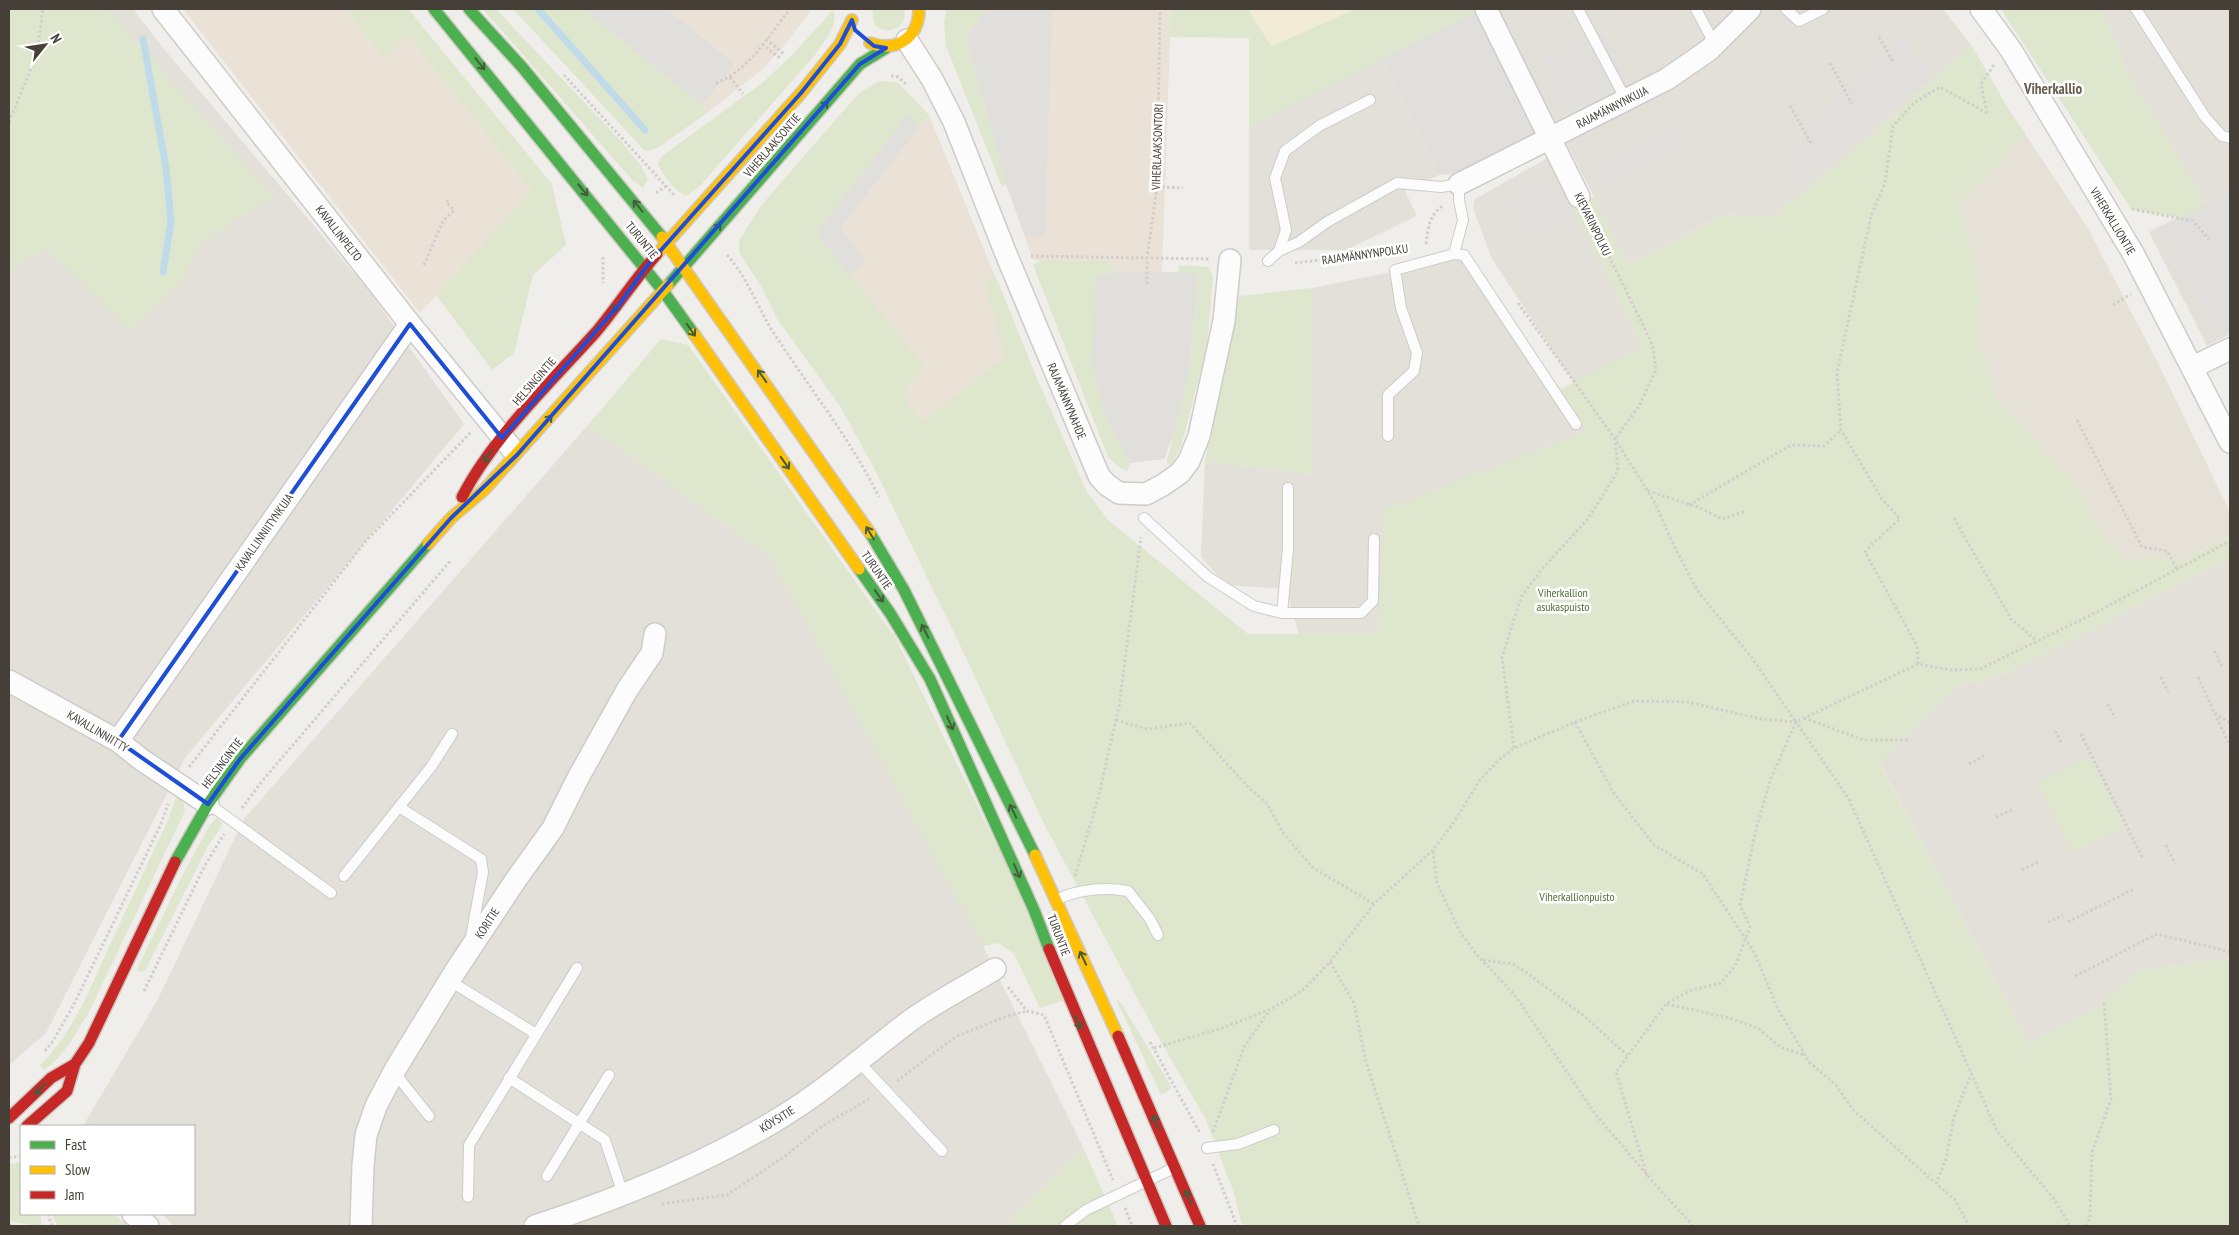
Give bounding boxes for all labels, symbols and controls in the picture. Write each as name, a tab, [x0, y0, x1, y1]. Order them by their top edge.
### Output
north arrow	[20, 20, 70, 70]
text: N	[47, 31, 66, 46]
one-way arrow	[475, 57, 486, 70]
district label: Viherkallio	[2023, 79, 2082, 98]
street label: RAJAMÄNNYNKUJA	[1574, 82, 1651, 132]
one-way arrow	[817, 100, 829, 113]
street label: VIHERLAAKSONTORI	[1148, 104, 1166, 191]
street label: VIHERLAAKSONTIE	[740, 110, 804, 181]
one-way arrow	[577, 184, 588, 197]
street label: VIHERKALLIONTIE	[2086, 184, 2139, 257]
street label: KIEVARINPOLKU	[1571, 190, 1615, 258]
one-way arrow	[632, 200, 643, 213]
street label: KAVALLINPELTO	[313, 202, 366, 264]
street label: TURUNTIE	[623, 218, 661, 262]
one-way arrow	[710, 223, 722, 236]
street label: RAJAMÄNNYNPOLKU	[1321, 241, 1409, 267]
one-way arrow	[612, 300, 623, 313]
one-way arrow	[686, 323, 696, 337]
street label: HELSINGINTIE	[509, 354, 559, 408]
street label: RAJAMÄNNYNAHDE	[1044, 361, 1090, 441]
one-way arrow	[757, 369, 767, 383]
one-way arrow	[541, 415, 552, 428]
one-way arrow	[483, 449, 494, 462]
one-way arrow	[780, 456, 790, 470]
street label: KAVALLINNIITYNKUJA	[232, 490, 296, 573]
one-way arrow	[865, 527, 875, 541]
street label: TURUNTIE	[858, 548, 896, 592]
park label: Viherkallion asukaspuisto	[1536, 585, 1590, 614]
one-way arrow	[874, 589, 884, 603]
one-way arrow	[920, 624, 929, 639]
street label: KAVALLINNIITTY	[65, 707, 132, 755]
one-way arrow	[946, 715, 956, 730]
street label: HELSINGINTIE	[198, 735, 246, 791]
one-way arrow	[1008, 804, 1018, 819]
one-way arrow	[1012, 863, 1022, 878]
park label: Viherkallionpuisto	[1538, 889, 1615, 904]
street label: KORITIE	[471, 905, 503, 941]
street label: TURUNTIE	[1044, 912, 1074, 958]
one-way arrow	[1078, 951, 1088, 966]
one-way arrow	[1074, 1014, 1084, 1029]
one-way arrow	[34, 1083, 46, 1096]
street label: KÖYSITIE	[757, 1102, 797, 1136]
one-way arrow	[1150, 1115, 1160, 1130]
legend	[20, 1125, 195, 1215]
text: Fast	[65, 1135, 86, 1154]
text: Slow	[65, 1160, 90, 1179]
text: Jam	[64, 1185, 84, 1204]
one-way arrow	[1182, 1190, 1192, 1205]

